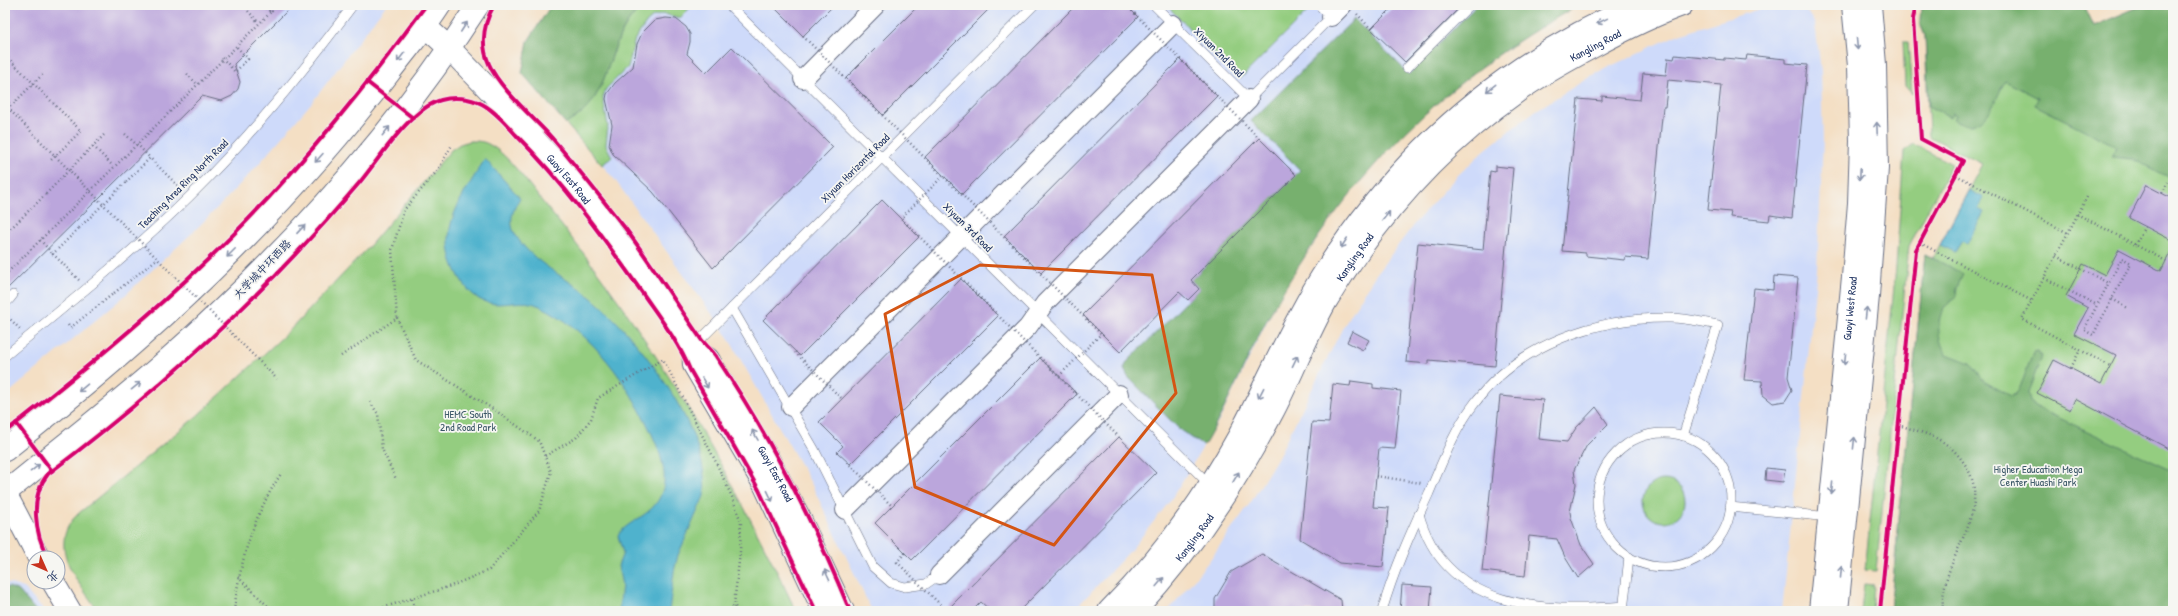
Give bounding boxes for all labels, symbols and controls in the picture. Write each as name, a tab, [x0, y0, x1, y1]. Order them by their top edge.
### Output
one-way arrow	[1597, 18, 1609, 26]
one-way arrow	[460, 22, 468, 33]
street label: Xiyuan 2nd Road	[1191, 24, 1247, 80]
street label: Kangling Road	[1567, 26, 1624, 65]
one-way arrow	[1853, 37, 1860, 50]
one-way arrow	[397, 51, 405, 62]
one-way arrow	[1486, 84, 1497, 92]
one-way arrow	[1873, 122, 1880, 135]
one-way arrow	[382, 125, 390, 136]
street label: Xiyuan Horizontal Road	[818, 130, 893, 205]
street label: Teaching Area Ring North Road	[135, 136, 231, 232]
street label: Guoyi East Road	[543, 151, 594, 207]
one-way arrow	[315, 153, 324, 163]
one-way arrow	[1856, 167, 1864, 180]
street label: Xiyuan 3rd Road	[940, 199, 996, 255]
one-way arrow	[1382, 210, 1391, 221]
one-way arrow	[296, 224, 306, 234]
street label: Kangling Road	[1333, 230, 1377, 284]
street label: 大学城中环西路	[230, 236, 294, 302]
one-way arrow	[1340, 237, 1348, 248]
one-way arrow	[226, 248, 236, 258]
street label: Guoyi West Road	[1840, 275, 1860, 341]
one-way arrow	[1863, 307, 1870, 320]
one-way arrow	[1841, 352, 1849, 365]
one-way arrow	[1292, 356, 1299, 368]
one-way arrow	[702, 377, 710, 389]
one-way arrow	[130, 381, 141, 390]
one-way arrow	[78, 383, 88, 392]
one-way arrow	[1257, 387, 1264, 399]
park label: HEMC South 2nd Road Park	[440, 407, 496, 434]
one-way arrow	[750, 429, 758, 441]
one-way arrow	[1850, 437, 1857, 450]
street label: Guoyi East Road	[755, 443, 797, 505]
park label: Higher Education Mega Center Huashi Park	[1994, 462, 2083, 489]
one-way arrow	[30, 464, 41, 473]
one-way arrow	[1232, 472, 1240, 483]
one-way arrow	[1828, 481, 1836, 494]
one-way arrow	[767, 490, 774, 502]
street label: Kangling Road	[1172, 511, 1217, 564]
north arrow	[26, 550, 66, 590]
one-way arrow	[1837, 566, 1845, 579]
text: 北	[44, 568, 62, 586]
one-way arrow	[823, 570, 830, 582]
one-way arrow	[1155, 577, 1164, 587]

